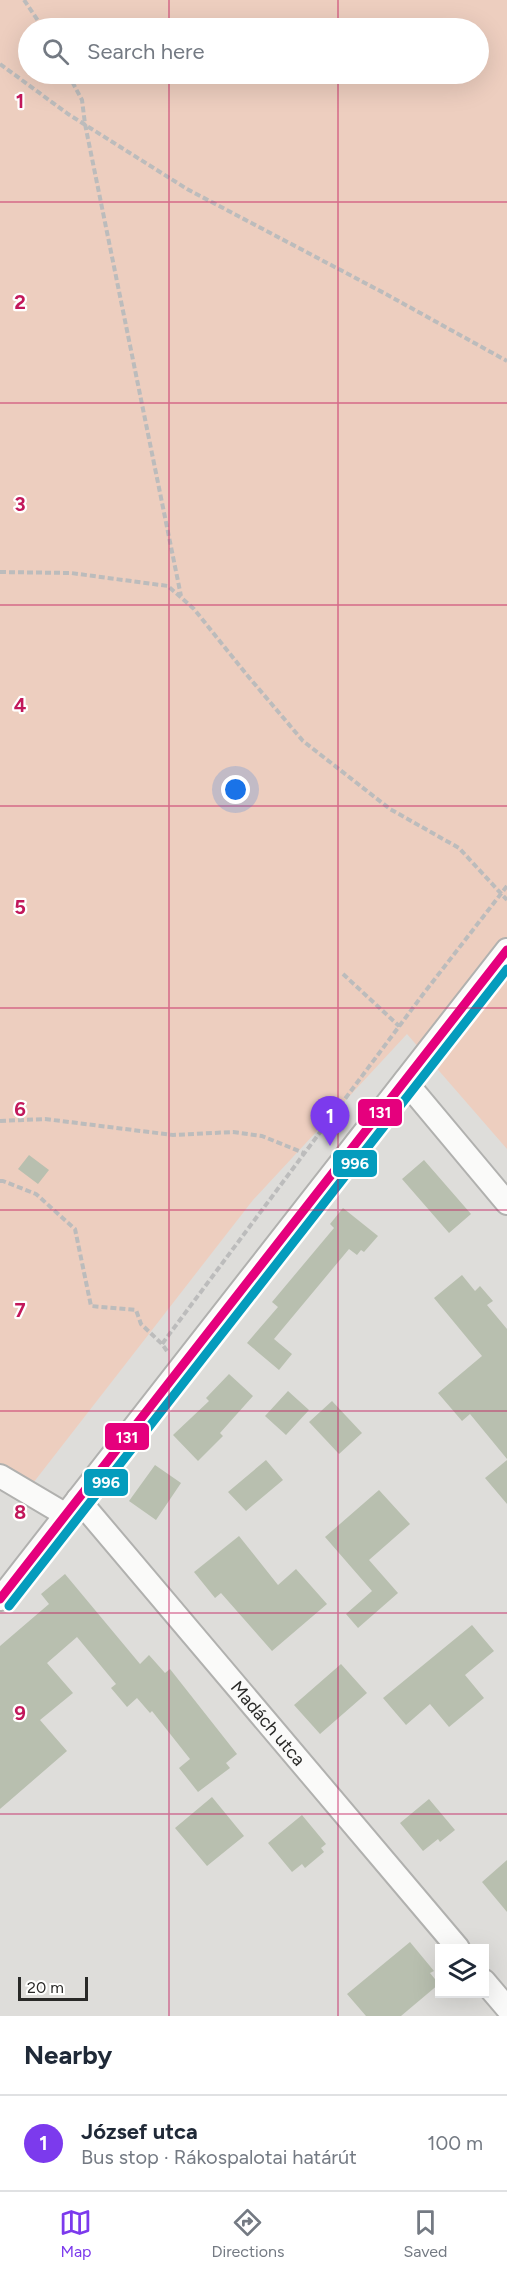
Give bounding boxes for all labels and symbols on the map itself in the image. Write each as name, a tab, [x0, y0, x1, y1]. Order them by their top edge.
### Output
text: 1	[16, 89, 24, 113]
text: 2	[14, 290, 26, 314]
text: 3	[14, 492, 26, 516]
text: 4	[14, 693, 27, 717]
your location	[221, 775, 250, 804]
text: 5	[14, 895, 26, 919]
pin: 1	[310, 1096, 350, 1146]
text: 6	[14, 1097, 26, 1121]
line badge: 131	[357, 1098, 403, 1127]
text: 131	[369, 1103, 391, 1122]
line badge: 996	[332, 1149, 378, 1178]
text: 996	[341, 1154, 369, 1173]
text: 7	[14, 1298, 26, 1322]
line badge: 131	[104, 1422, 150, 1451]
text: 131	[116, 1428, 138, 1447]
line badge: 996	[83, 1468, 129, 1497]
text: 996	[92, 1473, 120, 1492]
text: 8	[14, 1500, 26, 1524]
street label: Madách utca	[226, 1677, 310, 1770]
text: 9	[14, 1701, 26, 1725]
scale bar	[18, 1974, 88, 2002]

